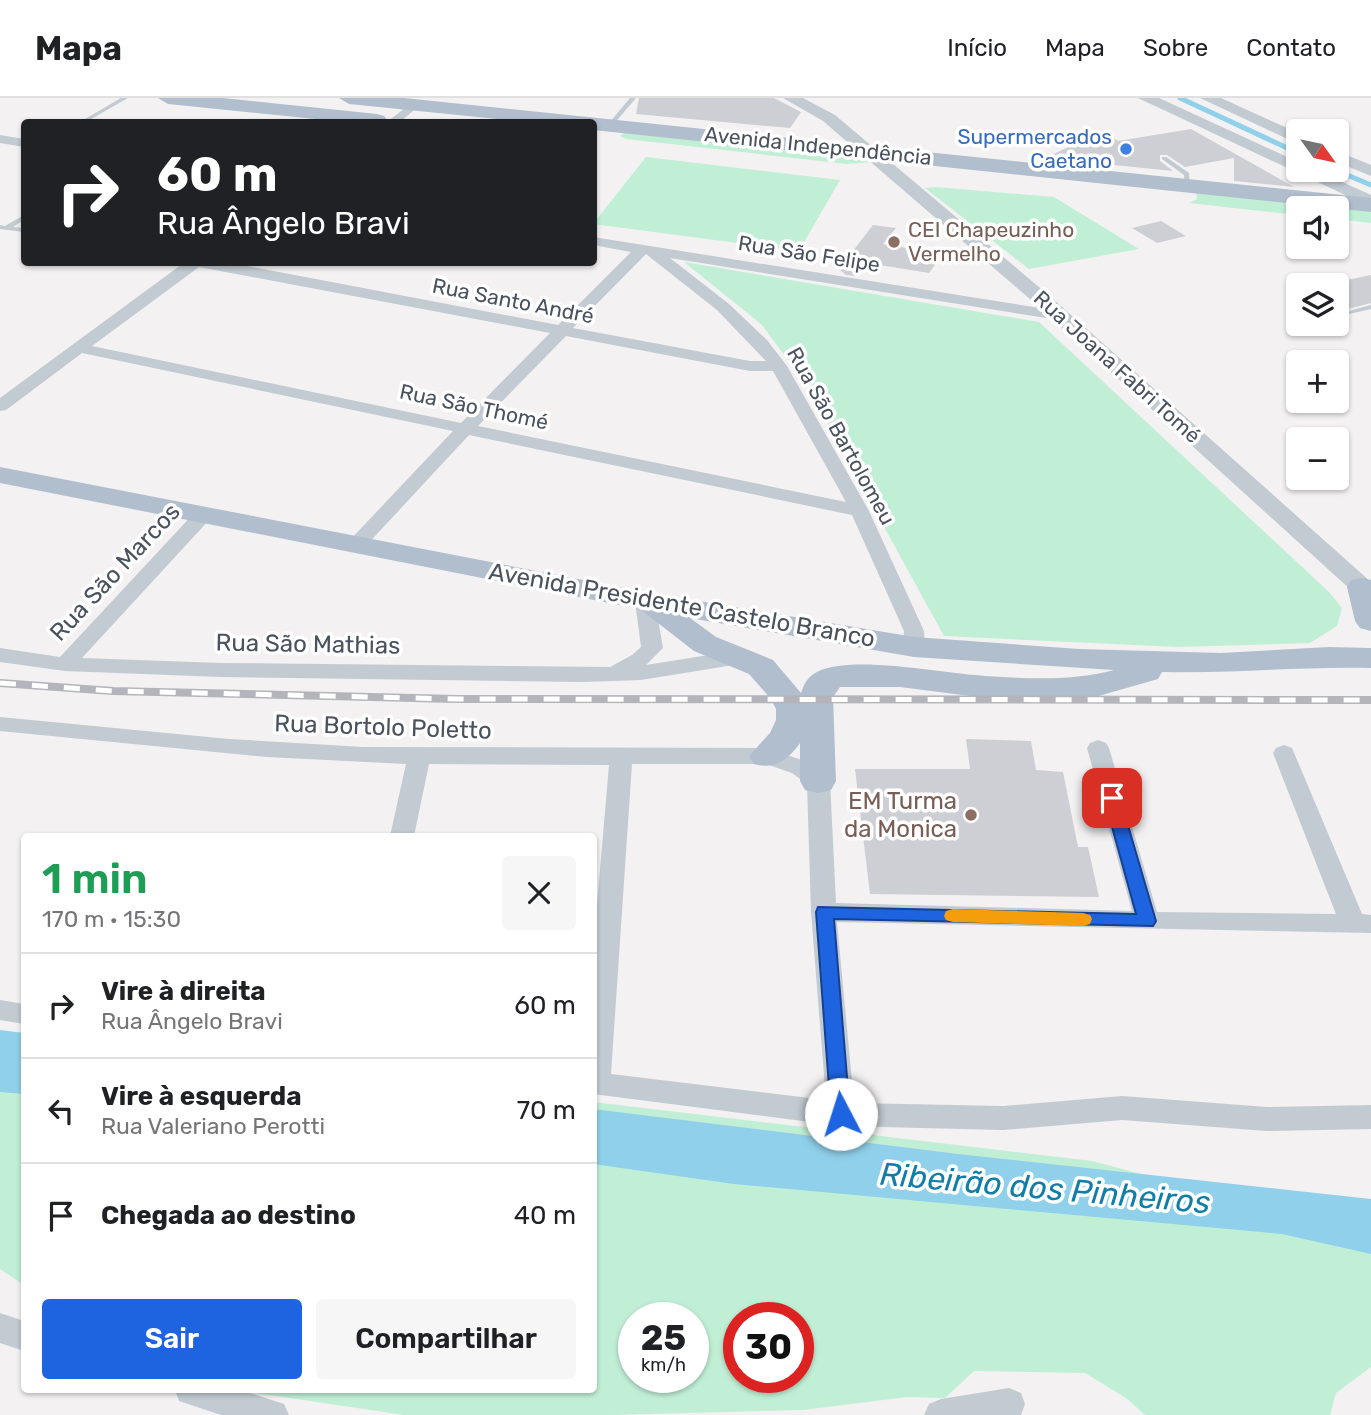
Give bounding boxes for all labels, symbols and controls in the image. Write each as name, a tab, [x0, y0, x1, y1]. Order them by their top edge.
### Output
text: Mapa	[35, 29, 122, 68]
text: Início	[947, 34, 1007, 62]
text: Mapa	[1045, 34, 1105, 62]
text: Sobre	[1143, 34, 1208, 62]
text: Contato	[1246, 34, 1336, 62]
north arrow	[1286, 119, 1349, 182]
map controls	[1286, 119, 1349, 490]
street label: Avenida Independência	[703, 121, 933, 170]
place label: Supermercados Caetano	[957, 124, 1112, 173]
marker: Supermercados Caetano	[1118, 141, 1134, 157]
text: 60 m	[157, 145, 278, 203]
icon: right	[42, 147, 133, 238]
button: sound	[1286, 196, 1349, 259]
text: Rua Ângelo Bravi	[157, 204, 410, 242]
place label: CEI Chapeuzinho Vermelho	[908, 217, 1074, 266]
street label: Rua São Felipe	[736, 230, 882, 277]
marker: CEI Chapeuzinho Vermelho	[886, 234, 902, 250]
street label: Rua Santo André	[430, 273, 596, 328]
button: layers	[1286, 273, 1349, 336]
street label: Rua Joana Fabri Tomé	[1029, 285, 1206, 448]
street label: Rua São Bartolomeu	[782, 343, 901, 529]
button: +	[1286, 350, 1349, 413]
street label: Rua São Thomé	[397, 379, 551, 434]
button: −	[1286, 427, 1349, 490]
street label: Rua São Marcos	[44, 498, 186, 646]
street label: Avenida Presidente Castelo Branco	[487, 557, 877, 653]
street label: Rua São Mathias	[215, 628, 401, 660]
street label: Rua Bortolo Poletto	[274, 709, 492, 745]
pin	[1082, 768, 1142, 828]
icon: arrive	[1093, 779, 1131, 817]
place label: EM Turma da Monica	[844, 787, 957, 843]
marker: EM Turma da Monica	[963, 807, 979, 823]
text: 1 min	[42, 854, 148, 904]
button: close	[502, 856, 576, 930]
text: 170 m · 15:30	[42, 905, 181, 933]
text: Vire à direita	[101, 976, 266, 1007]
icon: right	[42, 987, 80, 1025]
text: 60 m	[514, 990, 576, 1021]
text: Rua Ângelo Bravi	[101, 1007, 283, 1035]
position arrow	[804, 1077, 878, 1151]
text: Vire à esquerda	[101, 1081, 302, 1112]
icon: left	[42, 1092, 80, 1130]
text: 70 m	[517, 1095, 576, 1126]
text: Rua Valeriano Perotti	[101, 1112, 325, 1140]
water label: Ribeirão dos Pinheiros	[878, 1155, 1212, 1221]
icon: arrive	[42, 1197, 80, 1235]
text: Chegada ao destino	[101, 1200, 356, 1231]
text: 40 m	[514, 1200, 576, 1231]
button: Sair	[42, 1299, 302, 1379]
button: Compartilhar	[316, 1299, 576, 1379]
speed limit sign: 30	[723, 1302, 814, 1393]
text: 25	[641, 1317, 686, 1359]
text: km/h	[641, 1354, 686, 1376]

